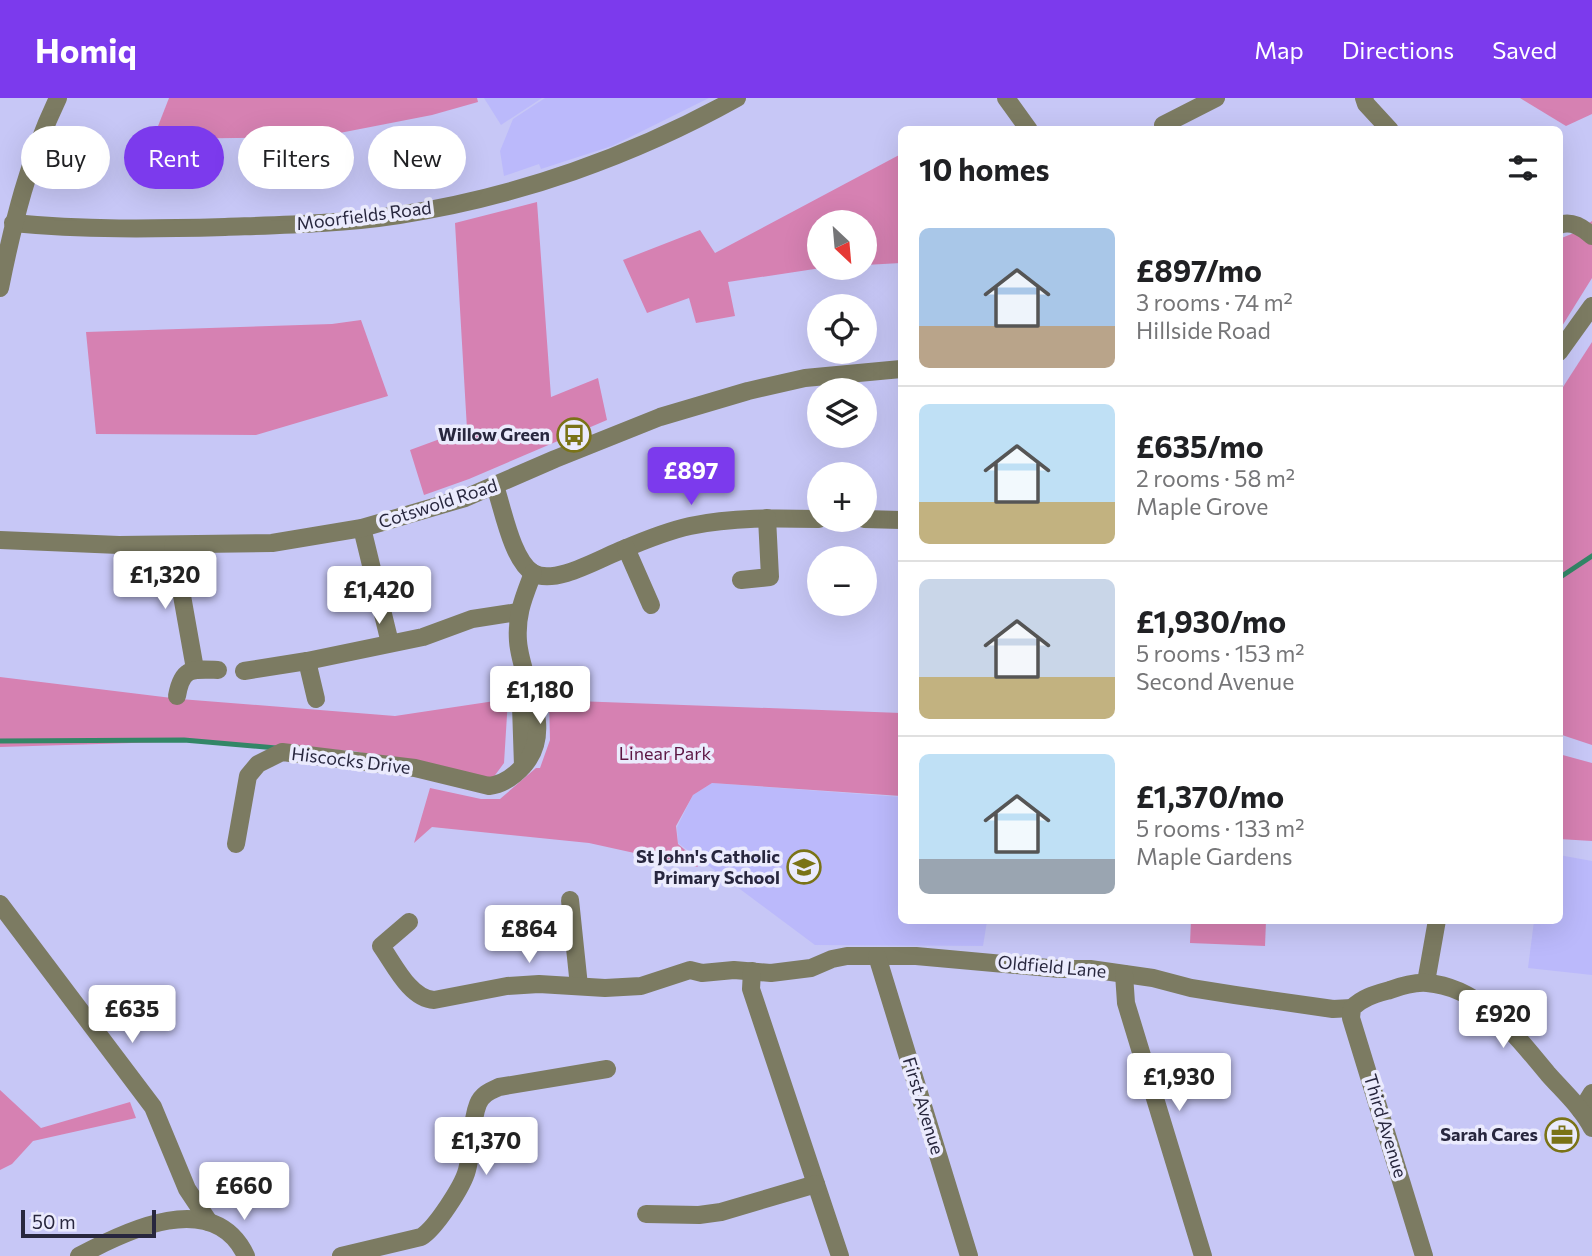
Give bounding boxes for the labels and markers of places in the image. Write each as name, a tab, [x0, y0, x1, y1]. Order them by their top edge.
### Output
bus stop icon: Willow Green	[555, 416, 593, 454]
place label: Willow Green	[438, 423, 550, 445]
pin: £897	[650, 448, 732, 507]
pin: £1,320	[108, 552, 222, 611]
pin: £1,420	[322, 566, 436, 626]
pin: £1,180	[483, 666, 597, 726]
place label: St John's Catholic Primary School	[636, 845, 780, 888]
school or university icon: St John's Catholic Primary School	[785, 848, 823, 886]
pin: £864	[488, 906, 570, 965]
pin: £635	[91, 986, 173, 1045]
pin: £920	[1462, 990, 1544, 1050]
pin: £1,930	[1122, 1054, 1236, 1113]
office icon: Sarah Cares	[1543, 1116, 1581, 1154]
pin: £1,370	[429, 1118, 543, 1177]
place label: Sarah Cares	[1440, 1123, 1538, 1145]
pin: £660	[203, 1162, 285, 1222]

